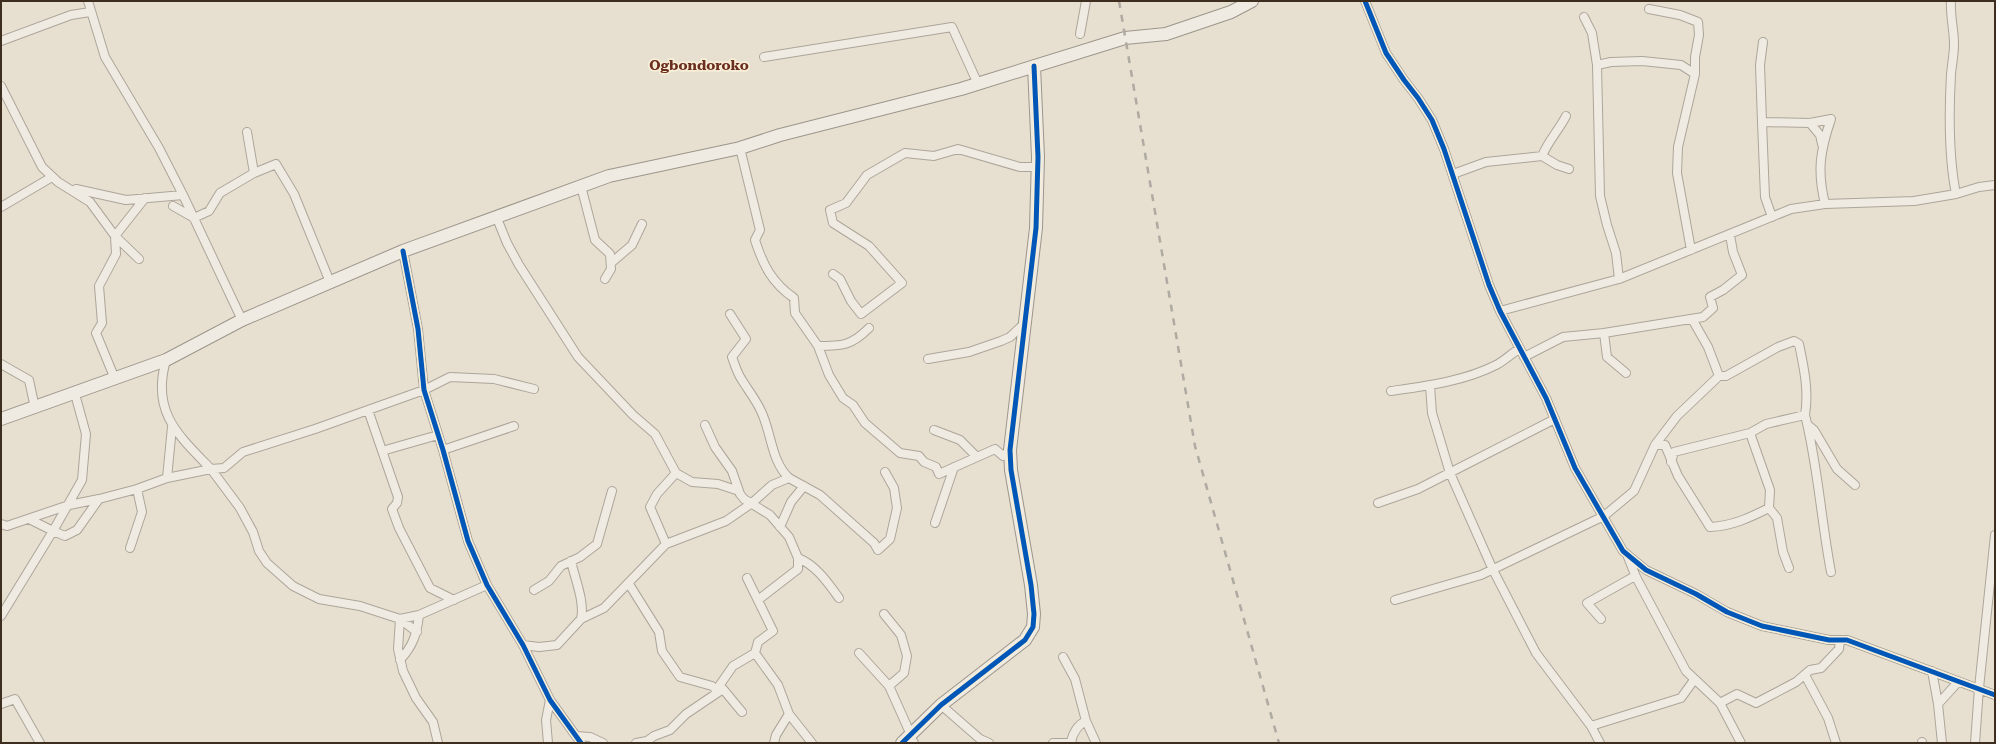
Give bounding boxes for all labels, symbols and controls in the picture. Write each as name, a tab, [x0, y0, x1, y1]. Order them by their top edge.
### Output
district label: Ogbondoroko	[649, 57, 749, 73]

